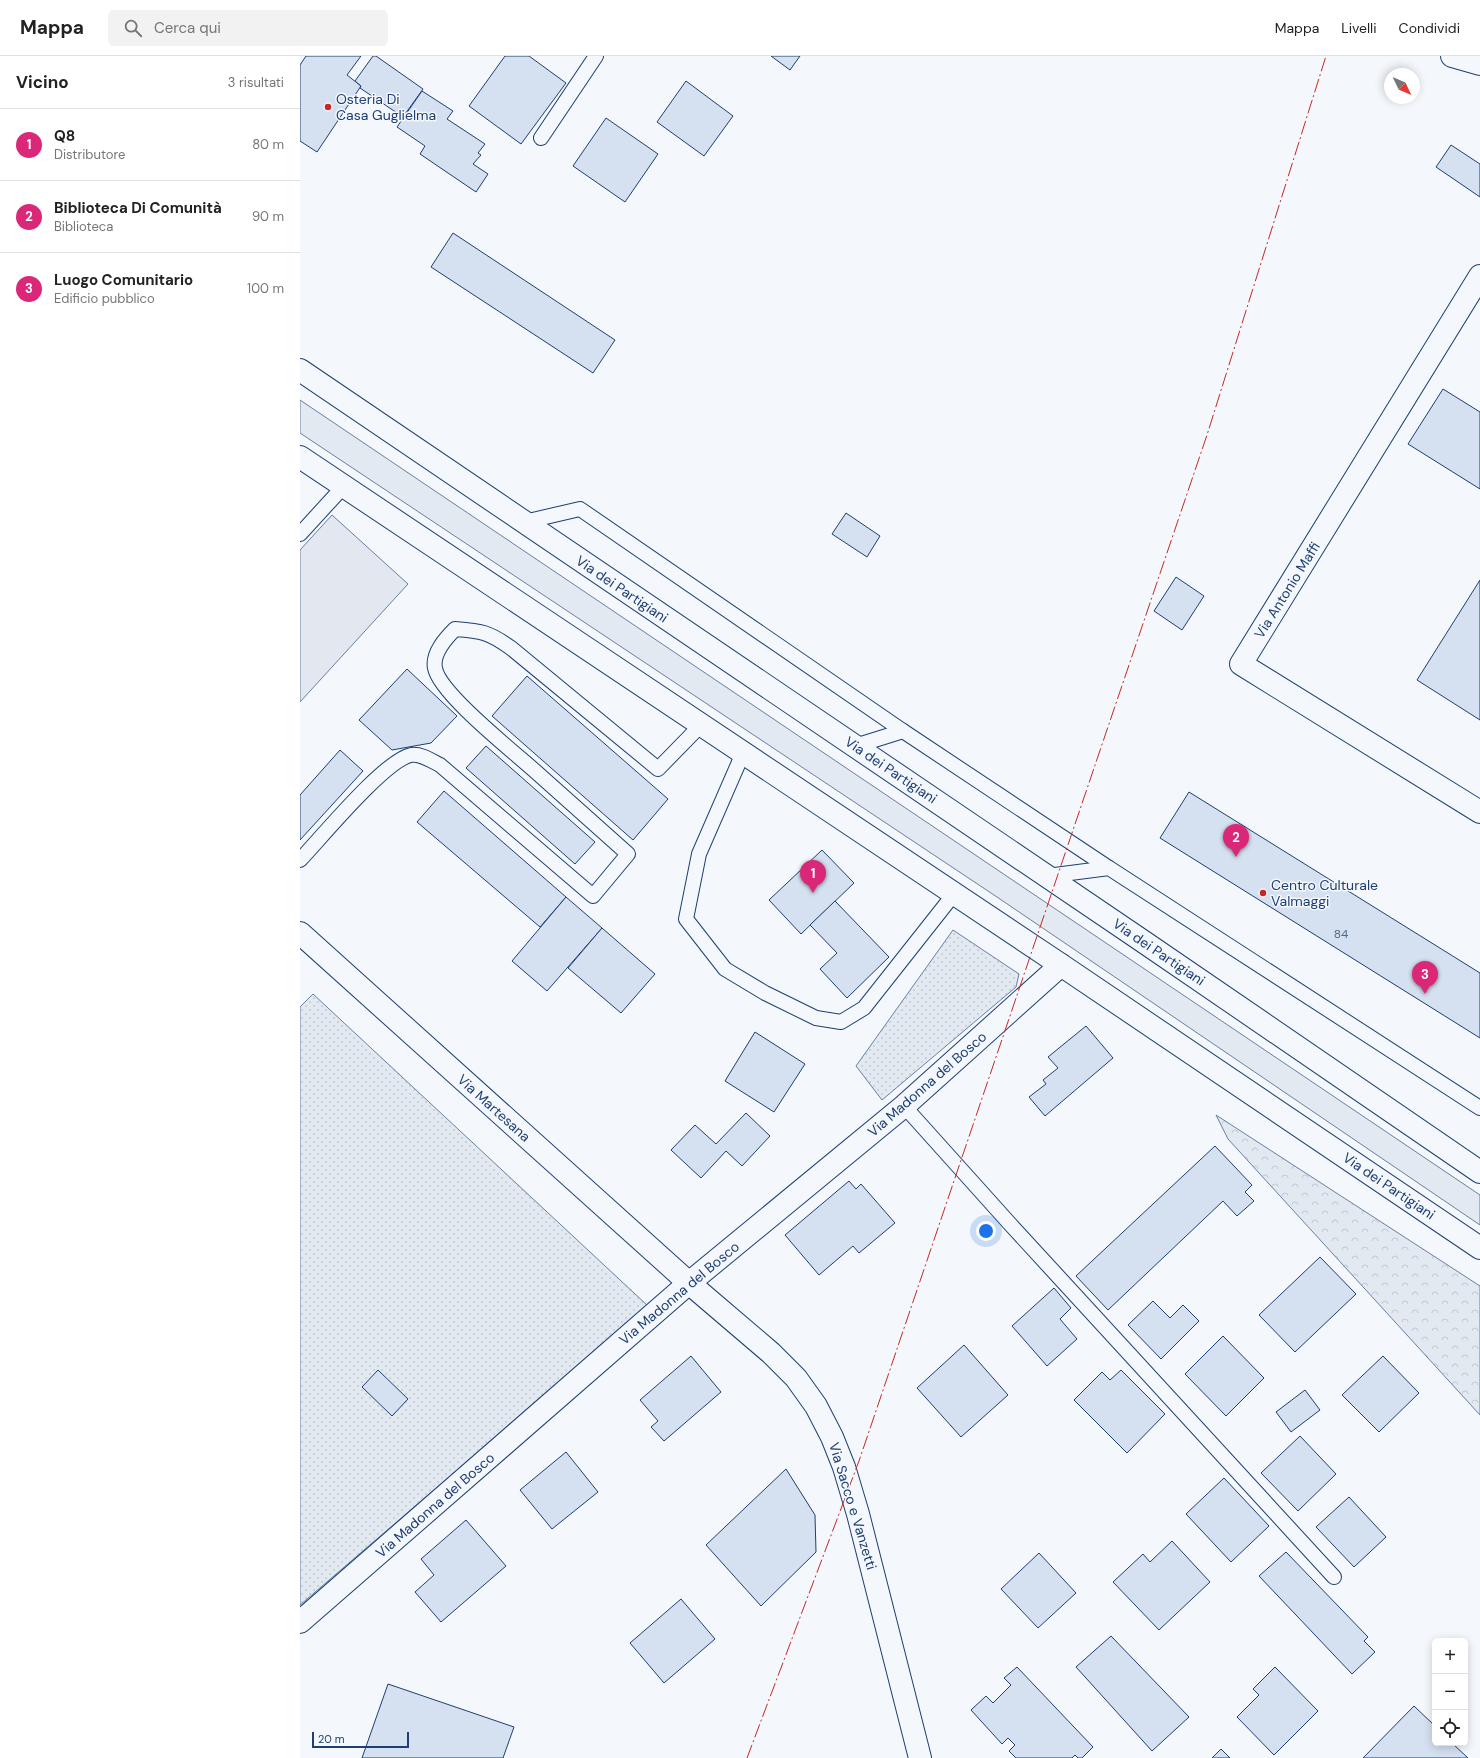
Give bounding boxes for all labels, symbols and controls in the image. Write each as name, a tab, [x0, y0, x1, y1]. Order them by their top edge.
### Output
search box	[108, 10, 388, 46]
text: Mappa	[20, 15, 84, 40]
icon: search	[122, 17, 144, 39]
text: Cerca qui	[154, 18, 221, 38]
text: Mappa	[1275, 19, 1319, 37]
text: Livelli	[1341, 19, 1377, 37]
text: Condividi	[1399, 19, 1460, 37]
north arrow	[1384, 68, 1420, 104]
text: Vicino	[16, 71, 69, 93]
text: 3 risultati	[228, 74, 284, 91]
place label: Osteria Di Casa Guglielma	[336, 90, 436, 124]
marker: Osteria Di Casa Guglielma	[323, 102, 333, 112]
text: Q8	[54, 126, 75, 146]
text: 1	[27, 136, 31, 153]
text: 80 m	[252, 136, 284, 153]
text: Distributore	[54, 146, 126, 163]
text: Biblioteca Di Comunità	[54, 198, 222, 218]
text: 2	[25, 208, 33, 225]
text: 90 m	[252, 208, 284, 225]
text: Biblioteca	[54, 218, 113, 235]
text: Luogo Comunitario	[54, 270, 193, 290]
text: 3	[25, 280, 33, 297]
text: 100 m	[247, 280, 284, 297]
text: Edificio pubblico	[54, 290, 155, 307]
street label: Via Antonio Maffi	[1250, 538, 1324, 642]
street label: Via dei Partigiani	[572, 551, 672, 627]
street label: Via dei Partigiani	[841, 732, 941, 808]
pin: 2	[1223, 824, 1249, 857]
pin: 1	[800, 860, 826, 893]
place label: Centro Culturale Valmaggi	[1271, 876, 1378, 910]
marker: Centro Culturale Valmaggi	[1258, 888, 1268, 898]
street label: Via dei Partigiani	[1109, 914, 1209, 990]
house number: 84	[1334, 926, 1348, 942]
pin: 3	[1412, 961, 1438, 994]
street label: Via Madonna del Bosco	[864, 1027, 990, 1141]
street label: Via Martesana	[454, 1070, 534, 1146]
street label: Via dei Partigiani	[1339, 1148, 1439, 1224]
your location	[976, 1221, 996, 1241]
street label: Via Madonna del Bosco	[615, 1237, 743, 1349]
street label: Via Sacco e Vanzetti	[825, 1440, 881, 1572]
street label: Via Madonna del Bosco	[372, 1448, 498, 1562]
map controls	[1432, 1638, 1468, 1746]
button: +	[1432, 1638, 1468, 1674]
button: −	[1432, 1674, 1468, 1710]
button: locate	[1432, 1710, 1468, 1746]
scale bar	[312, 1730, 409, 1749]
text: 20 m	[318, 1732, 344, 1746]

